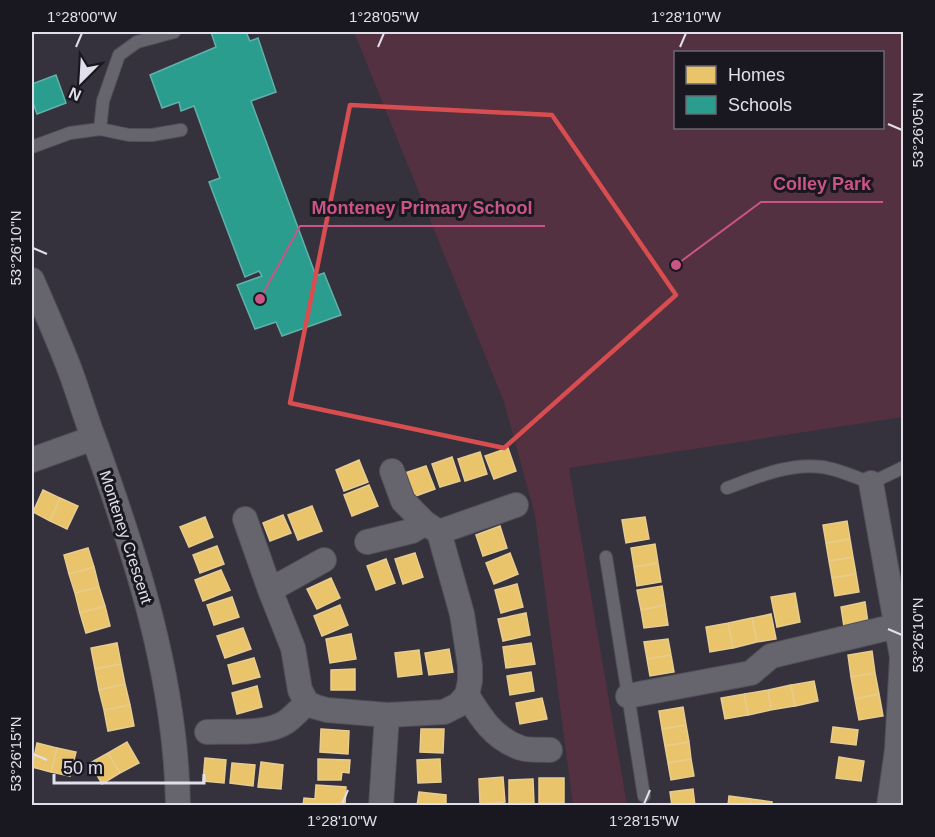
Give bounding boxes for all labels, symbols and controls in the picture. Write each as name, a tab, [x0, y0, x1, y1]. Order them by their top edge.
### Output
text: 1°28'00"W	[47, 8, 118, 25]
text: 1°28'05"W	[349, 8, 420, 25]
text: 1°28'10"W	[651, 8, 722, 25]
north arrow	[51, 51, 111, 111]
legend	[674, 51, 884, 129]
text: Homes	[728, 65, 785, 85]
text: N	[66, 84, 84, 104]
text: 53°26'05"N	[909, 92, 926, 168]
text: Schools	[728, 95, 792, 115]
callout: Colley Park	[761, 166, 883, 202]
text: Colley Park	[773, 174, 872, 194]
callout: Monteney Primary School	[300, 190, 545, 226]
text: Monteney Primary School	[311, 198, 533, 218]
text: 53°26'10"N	[7, 210, 24, 286]
street label: Monteney Crescent	[96, 468, 156, 606]
text: 53°26'10"N	[909, 597, 926, 673]
text: 53°26'15"N	[7, 716, 24, 792]
scale bar	[54, 747, 204, 785]
text: 50 m	[63, 758, 103, 778]
text: 1°28'10"W	[307, 812, 378, 829]
text: 1°28'15"W	[609, 812, 680, 829]

